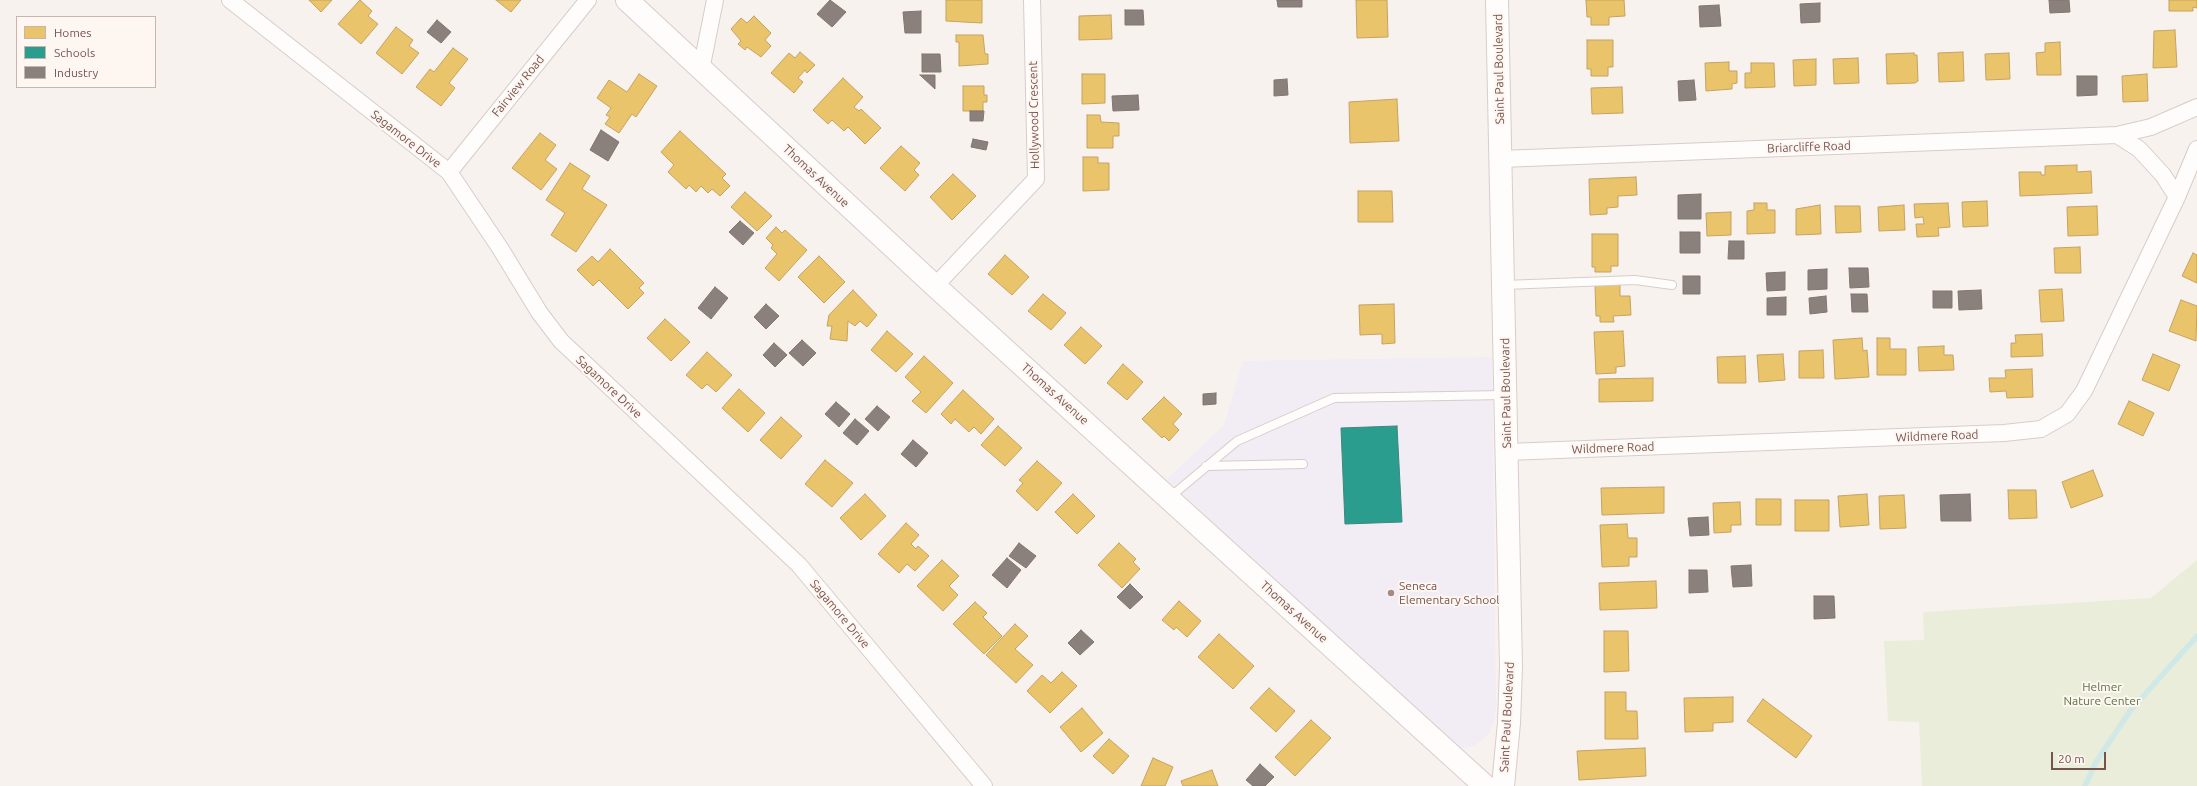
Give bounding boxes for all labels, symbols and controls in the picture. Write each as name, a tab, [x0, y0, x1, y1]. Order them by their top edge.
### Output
street label: Saint Paul Boulevard	[1491, 14, 1507, 124]
legend	[16, 16, 156, 88]
text: Homes	[54, 26, 92, 39]
text: Schools	[54, 46, 95, 59]
street label: Fairview Road	[489, 52, 547, 120]
street label: Hollywood Crescent	[1026, 61, 1042, 169]
text: Industry	[54, 66, 98, 79]
street label: Sagamore Drive	[368, 107, 444, 171]
street label: Briarcliffe Road	[1767, 138, 1851, 156]
street label: Thomas Avenue	[780, 142, 852, 210]
street label: Saint Paul Boulevard	[1498, 338, 1514, 448]
street label: Sagamore Drive	[573, 353, 645, 421]
street label: Thomas Avenue	[1018, 360, 1092, 428]
street label: Wildmere Road	[1895, 427, 1979, 445]
street label: Wildmere Road	[1571, 439, 1655, 457]
street label: Sagamore Drive	[807, 577, 873, 651]
street label: Thomas Avenue	[1257, 578, 1331, 646]
place label: Seneca Elementary School	[1399, 579, 1499, 607]
marker: Seneca Elementary School	[1386, 588, 1396, 598]
street label: Saint Paul Boulevard	[1497, 661, 1517, 773]
park label: Helmer Nature Center	[2064, 680, 2140, 708]
scale bar	[2053, 744, 2108, 770]
text: 20 m	[2058, 752, 2085, 765]

